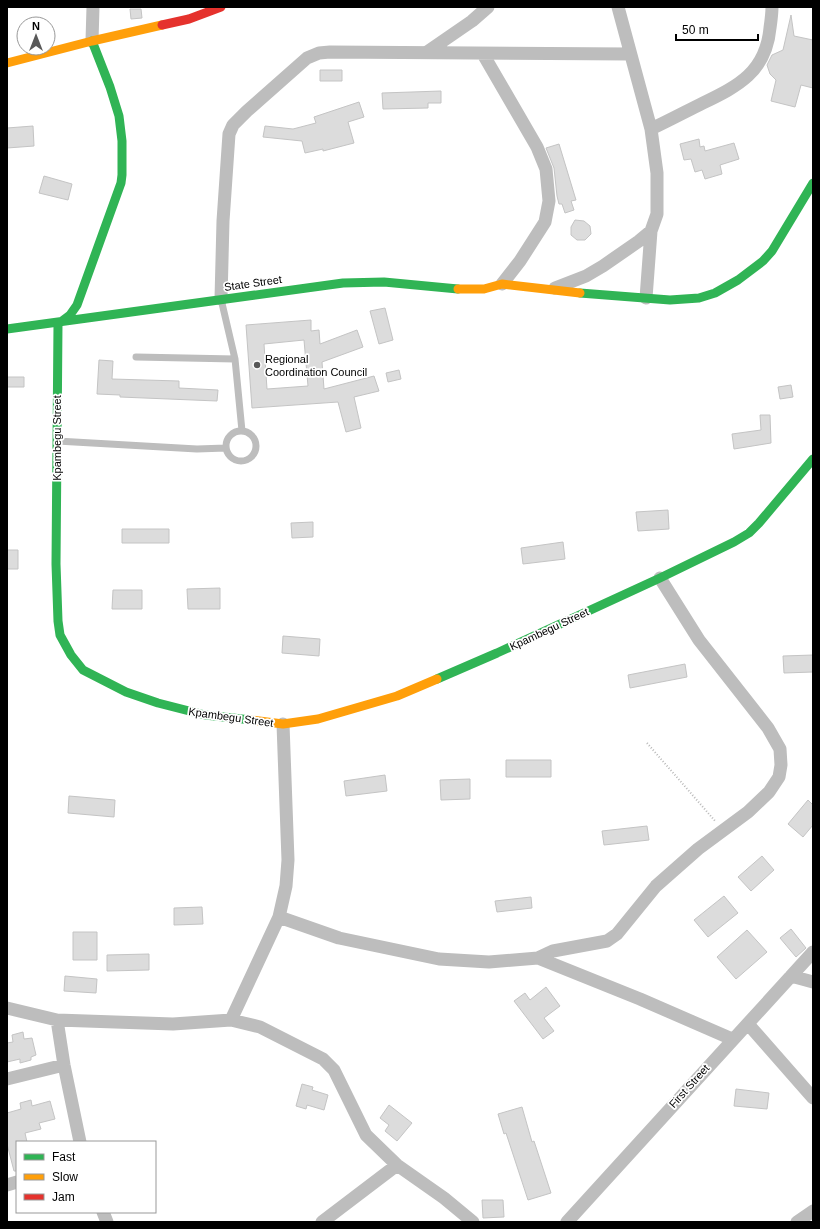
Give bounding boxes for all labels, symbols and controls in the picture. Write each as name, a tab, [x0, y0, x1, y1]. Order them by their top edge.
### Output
north arrow	[16, 16, 56, 56]
scale bar	[676, 16, 758, 42]
text: N	[32, 20, 40, 32]
text: 50 m	[682, 23, 709, 37]
street label: State Street	[223, 273, 283, 293]
place label: Regional Coordination Council	[265, 353, 367, 378]
marker: Regional Coordination Council	[252, 360, 262, 370]
street label: Kpambegu Street	[51, 395, 63, 481]
street label: Kpambegu Street	[508, 605, 590, 653]
street label: Kpambegu Street	[188, 705, 274, 729]
street label: First Street	[667, 1062, 711, 1110]
legend	[16, 1141, 156, 1213]
text: Fast	[52, 1150, 76, 1164]
text: Slow	[52, 1170, 78, 1184]
text: Jam	[52, 1190, 75, 1204]

